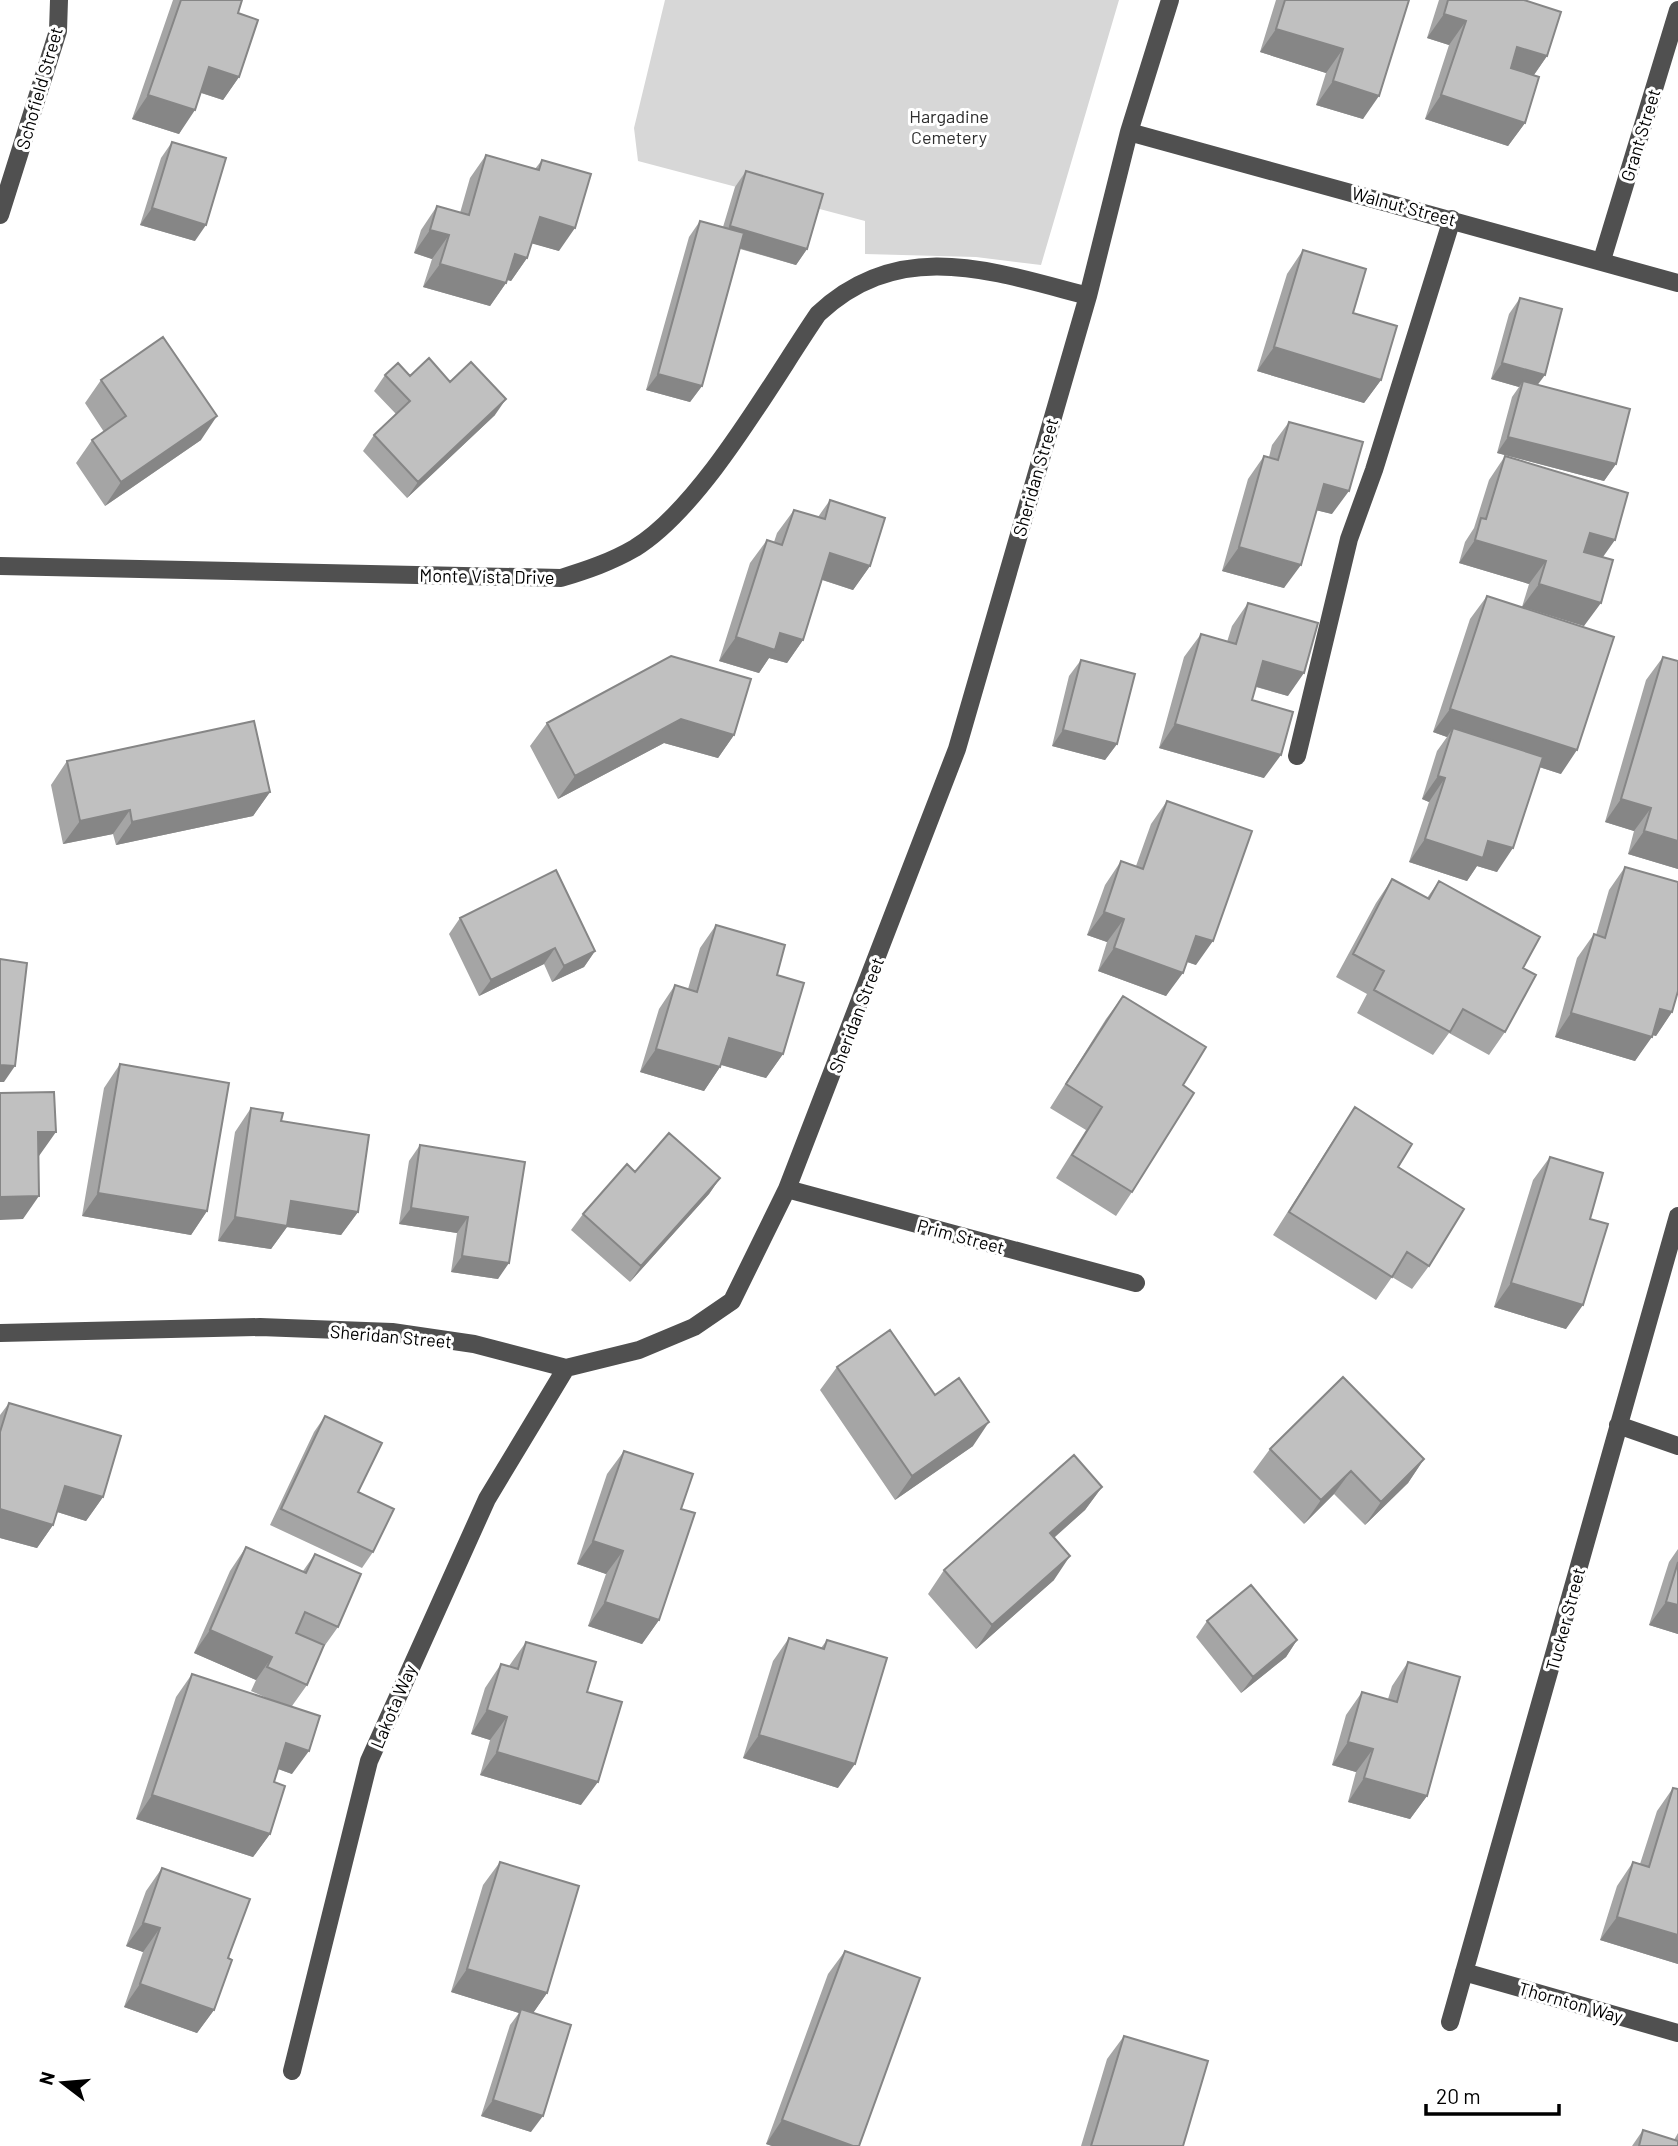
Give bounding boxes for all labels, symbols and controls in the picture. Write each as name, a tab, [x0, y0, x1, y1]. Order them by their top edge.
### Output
street label: Schofield Street	[11, 24, 67, 152]
street label: Grant Street	[1615, 86, 1665, 184]
park label: Hargadine Cemetery	[909, 105, 989, 148]
street label: Walnut Street	[1350, 182, 1458, 230]
street label: Sheridan Street	[1008, 415, 1062, 539]
street label: Monte Vista Drive	[419, 564, 555, 588]
street label: Sheridan Street	[824, 954, 888, 1076]
street label: Prim Street	[915, 1214, 1007, 1258]
street label: Sheridan Street	[329, 1320, 453, 1352]
street label: Tucker Street	[1541, 1565, 1589, 1673]
street label: Lakota Way	[365, 1661, 421, 1751]
street label: Thornton Way	[1516, 1977, 1626, 2027]
north arrow	[28, 2048, 98, 2118]
text: N	[33, 2069, 59, 2087]
scale bar	[1426, 2072, 1559, 2116]
text: 20 m	[1436, 2083, 1481, 2108]

